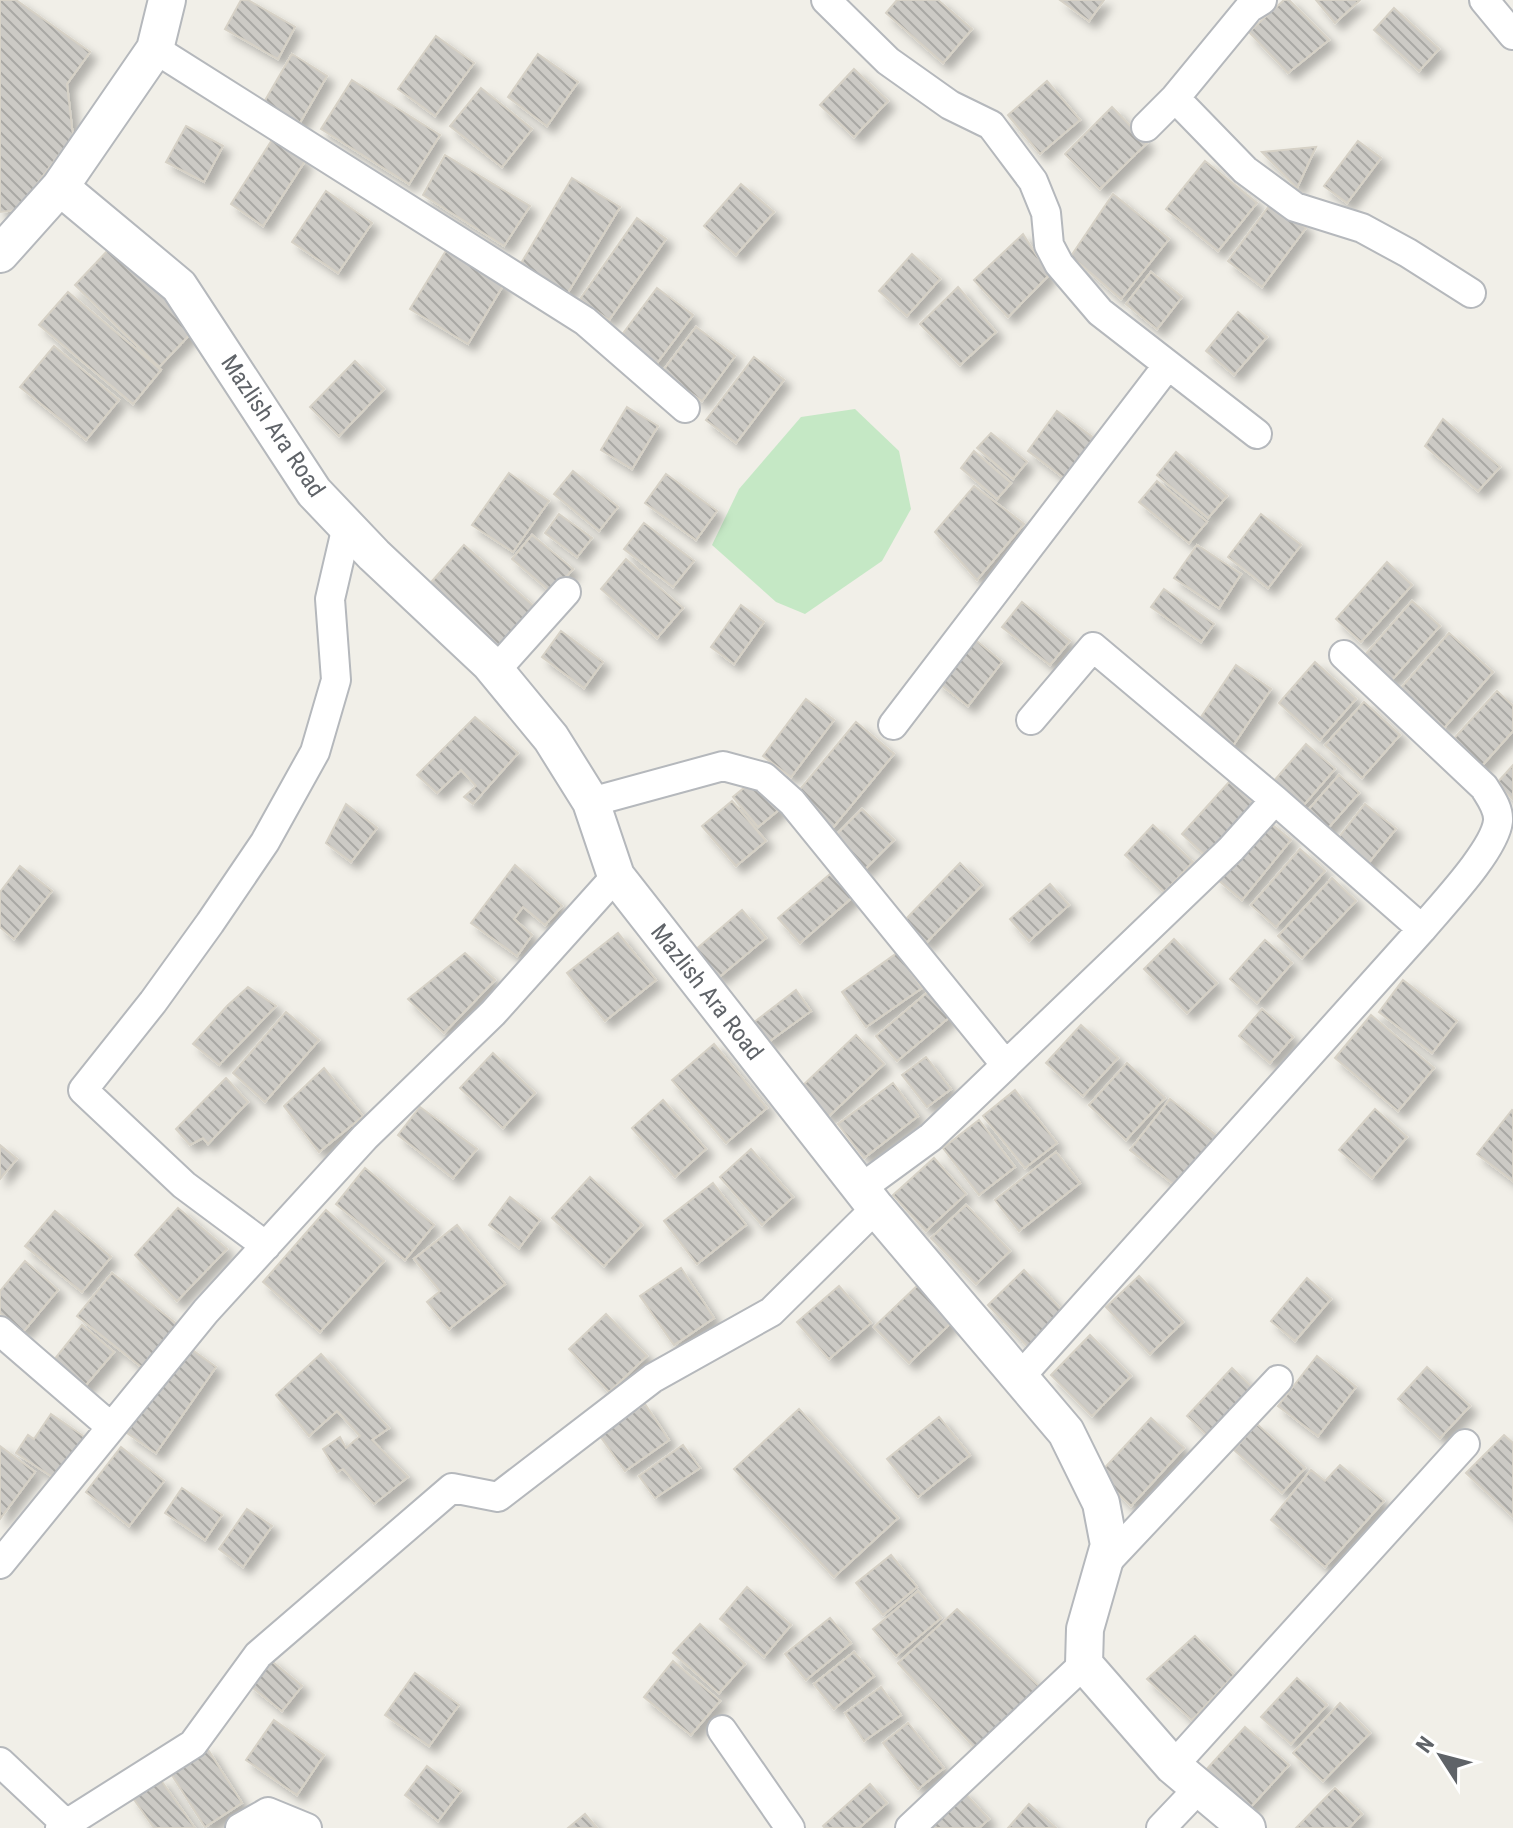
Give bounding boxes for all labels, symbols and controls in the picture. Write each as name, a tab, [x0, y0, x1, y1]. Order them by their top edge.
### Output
street label: Mazlish Ara Road	[215, 350, 331, 502]
street label: Mazlish Ara Road	[645, 918, 769, 1066]
north arrow	[1401, 1716, 1481, 1796]
text: N	[1411, 1732, 1439, 1757]

